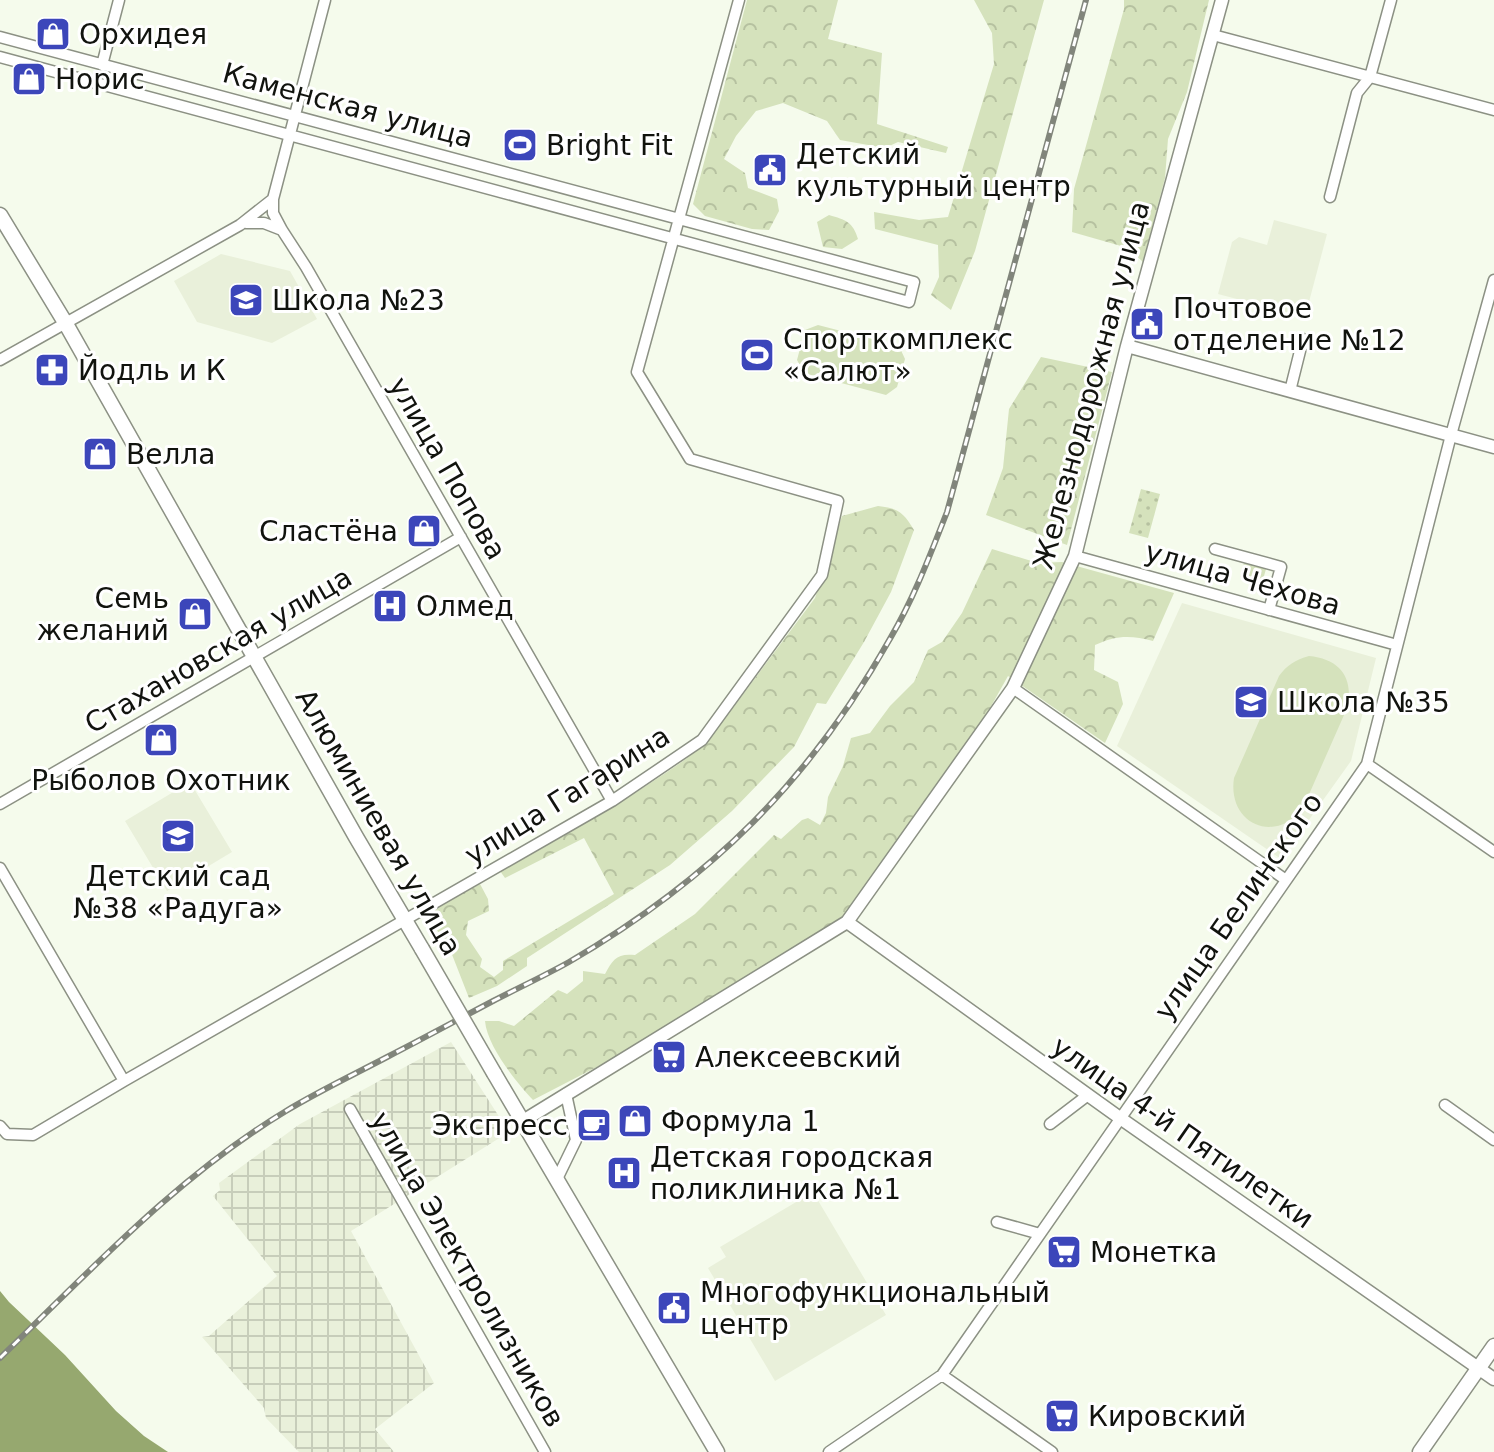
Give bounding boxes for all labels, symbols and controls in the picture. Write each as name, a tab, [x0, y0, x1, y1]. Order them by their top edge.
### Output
shop icon: Орхидея	[34, 15, 72, 53]
place label: Орхидея	[79, 18, 207, 51]
street label: Каменская улица	[219, 56, 477, 155]
shop icon: Норис	[10, 60, 48, 98]
place label: Норис	[55, 63, 145, 96]
sports icon: Bright Fit	[501, 126, 539, 164]
place label: Bright Fit	[546, 129, 673, 162]
place label: Детский культурный центр	[796, 138, 1071, 203]
public building icon: Детский культурный центр	[751, 151, 789, 189]
street label: Железнодорожная улица	[1026, 198, 1157, 573]
school or university icon: Школа №23	[227, 281, 265, 319]
place label: Школа №23	[272, 284, 445, 317]
place label: Почтовое отделение №12	[1173, 292, 1406, 357]
public building icon: Почтовое отделение №12	[1128, 305, 1166, 343]
place label: Спорткомплекс «Салют»	[783, 323, 1013, 388]
sports icon: Спорткомплекс «Салют»	[738, 336, 776, 374]
pharmacy icon: Йодль и К	[33, 351, 71, 389]
place label: Йодль и К	[78, 353, 226, 387]
street label: улица Попова	[382, 371, 513, 565]
shop icon: Велла	[81, 435, 119, 473]
place label: Велла	[126, 438, 215, 471]
shop icon: Сластёна	[405, 512, 443, 550]
place label: Сластёна	[259, 515, 398, 548]
street label: улица Чехова	[1141, 535, 1344, 622]
street label: Стахановская улица	[79, 560, 358, 740]
place label: Семь желаний	[37, 582, 169, 647]
hospital icon: Олмед	[371, 587, 409, 625]
place label: Олмед	[416, 590, 514, 623]
shop icon: Семь желаний	[176, 595, 214, 633]
street label: Алюминиевая улица	[289, 683, 468, 961]
school or university icon: Школа №35	[1232, 683, 1270, 721]
place label: Школа №35	[1277, 686, 1450, 719]
street label: улица Гагарина	[459, 719, 676, 872]
shop icon: Рыболов Охотник	[142, 721, 180, 759]
place label: Рыболов Охотник	[31, 764, 291, 797]
street label: улица Белинского	[1147, 786, 1329, 1026]
school or university icon: Детский сад №38 «Радуга»	[159, 817, 197, 855]
place label: Детский сад №38 «Радуга»	[73, 860, 283, 925]
street label: улица 4-й Пятилетки	[1046, 1029, 1320, 1235]
supermarket icon: Алексеевский	[650, 1038, 688, 1076]
place label: Алексеевский	[695, 1041, 901, 1074]
shop icon: Формула 1	[616, 1102, 654, 1140]
place label: Формула 1	[661, 1105, 819, 1138]
street label: улица Электролизников	[364, 1106, 572, 1433]
cafe icon: Экспресс	[575, 1106, 613, 1144]
place label: Экспресс	[432, 1109, 568, 1142]
place label: Детская городская поликлиника №1	[650, 1141, 933, 1206]
hospital icon: Детская городская поликлиника №1	[605, 1154, 643, 1192]
supermarket icon: Монетка	[1045, 1233, 1083, 1271]
place label: Монетка	[1090, 1236, 1217, 1269]
place label: Многофункциональный центр	[700, 1276, 1050, 1341]
public building icon: Многофункциональный центр	[655, 1289, 693, 1327]
supermarket icon: Кировский	[1043, 1397, 1081, 1435]
place label: Кировский	[1088, 1400, 1246, 1433]

